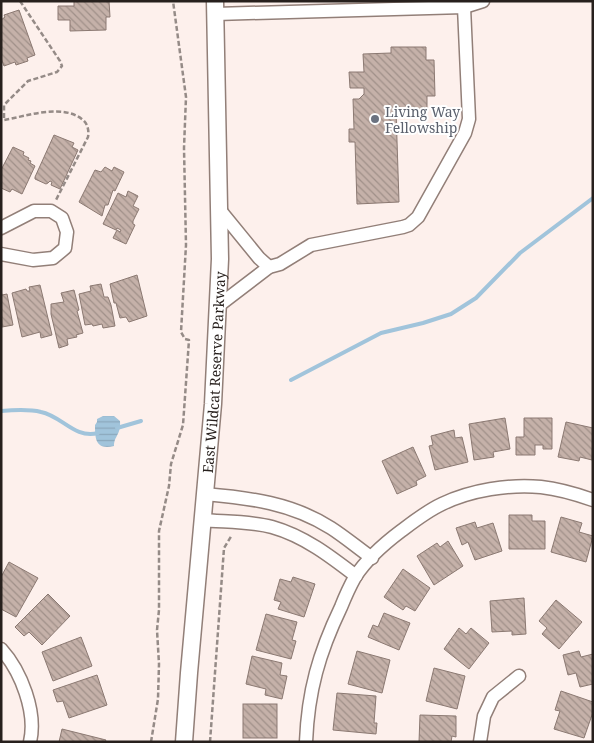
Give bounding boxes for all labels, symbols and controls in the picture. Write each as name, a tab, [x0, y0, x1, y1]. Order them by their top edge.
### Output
place label: Living Way Fellowship	[385, 102, 460, 137]
marker: Living Way Fellowship	[369, 113, 381, 125]
street label: East Wildcat Reserve Parkway	[197, 271, 229, 474]

